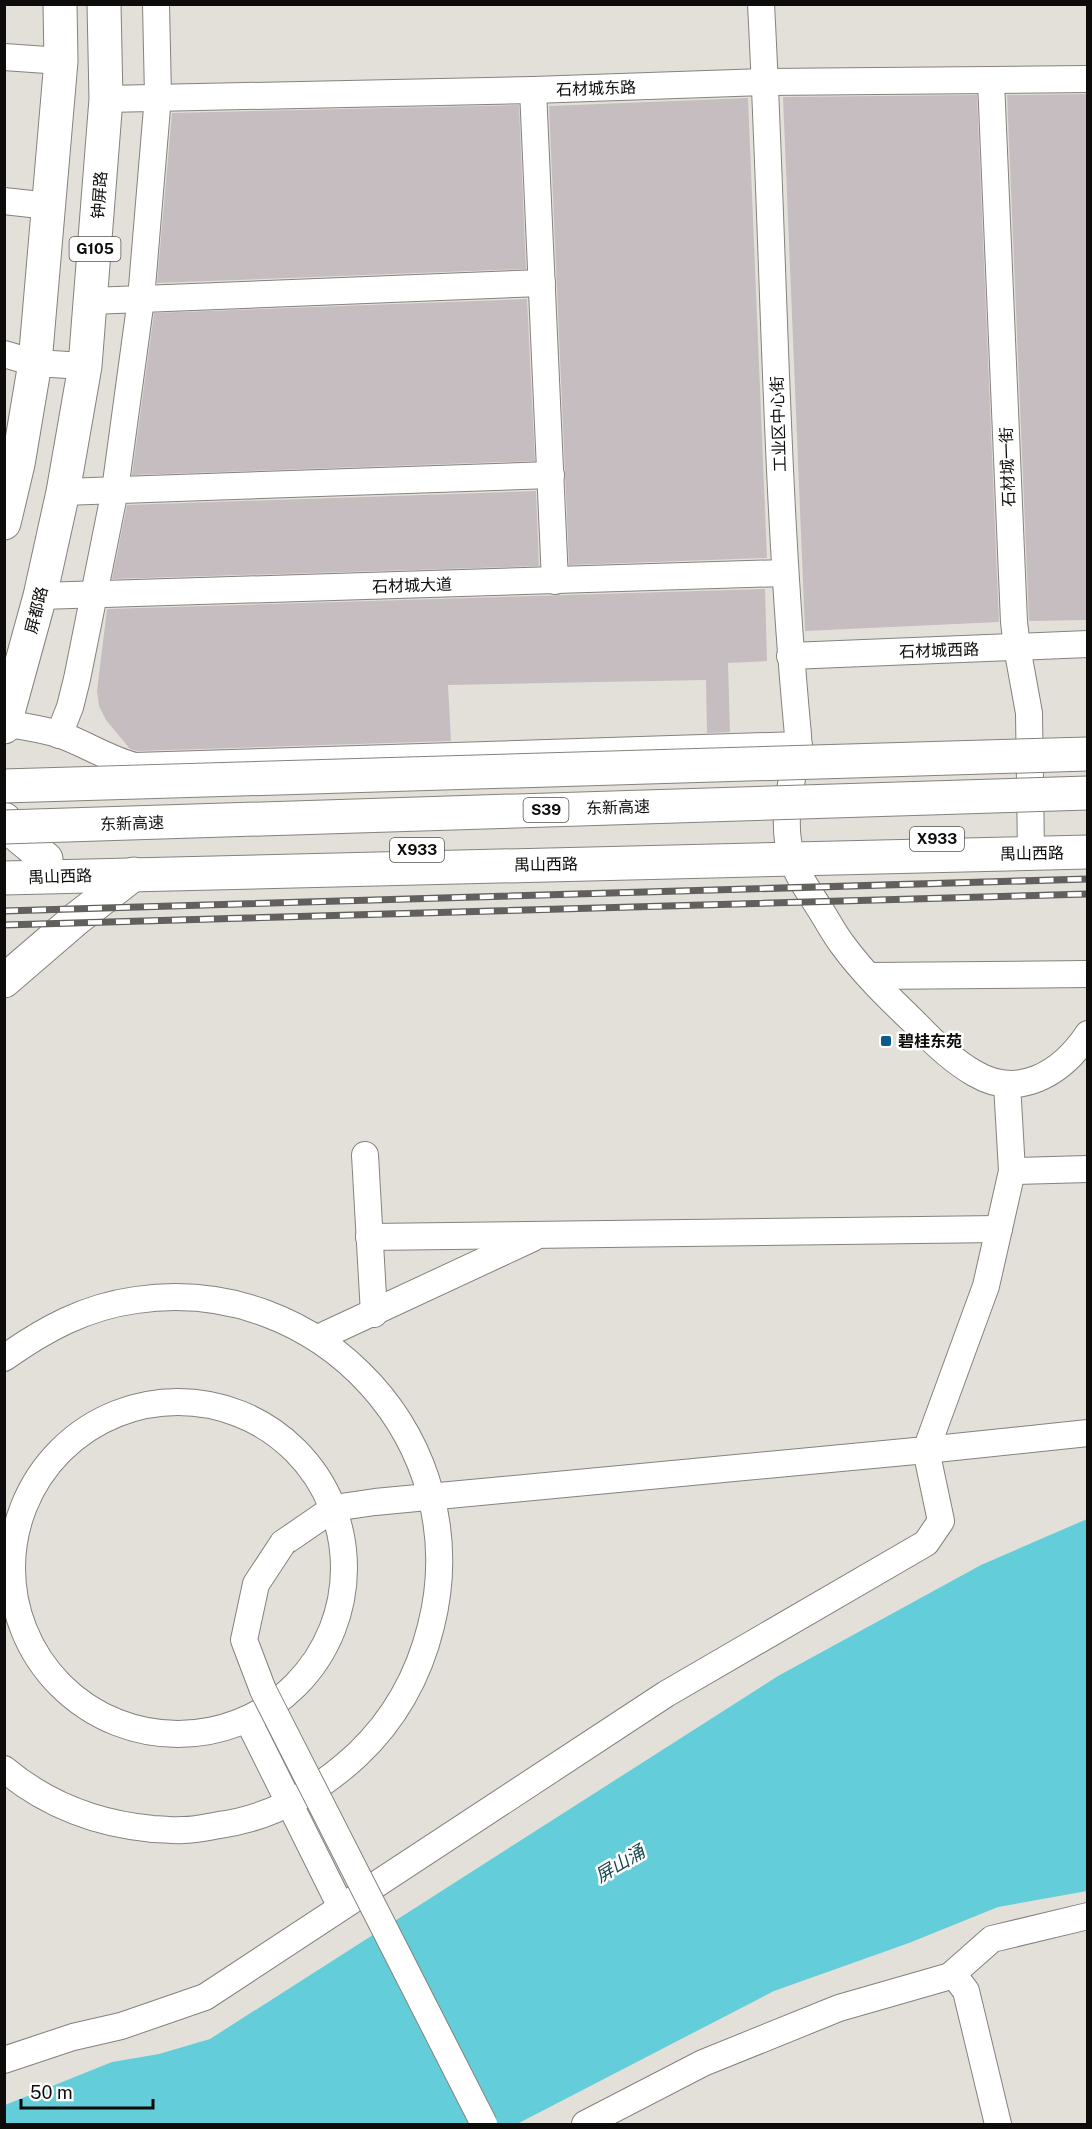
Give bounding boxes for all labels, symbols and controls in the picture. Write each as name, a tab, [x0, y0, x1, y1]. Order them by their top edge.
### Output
street label: 石材城东路	[556, 78, 636, 99]
street label: 钟屏路	[88, 170, 111, 220]
road number: G105	[70, 237, 121, 261]
street label: 工业区中心街	[767, 376, 790, 472]
street label: 石材城一街	[997, 427, 1018, 507]
street label: 石材城大道	[372, 575, 452, 596]
street label: 屏都路	[21, 585, 52, 636]
street label: 石材城西路	[899, 640, 979, 661]
street label: 东新高速	[586, 797, 650, 818]
road number: S39	[524, 798, 568, 822]
street label: 东新高速	[100, 813, 164, 834]
road number: X933	[910, 827, 964, 851]
road number: X933	[390, 838, 444, 862]
street label: 禺山西路	[1000, 843, 1064, 864]
street label: 禺山西路	[514, 854, 578, 875]
street label: 禺山西路	[28, 866, 92, 887]
place label: 碧桂东苑	[898, 1032, 962, 1051]
marker: 碧桂东苑	[879, 1034, 893, 1048]
water label: 屏山涌	[591, 1840, 650, 1886]
scale bar	[21, 2072, 153, 2110]
text: 50 m	[30, 2082, 73, 2103]

